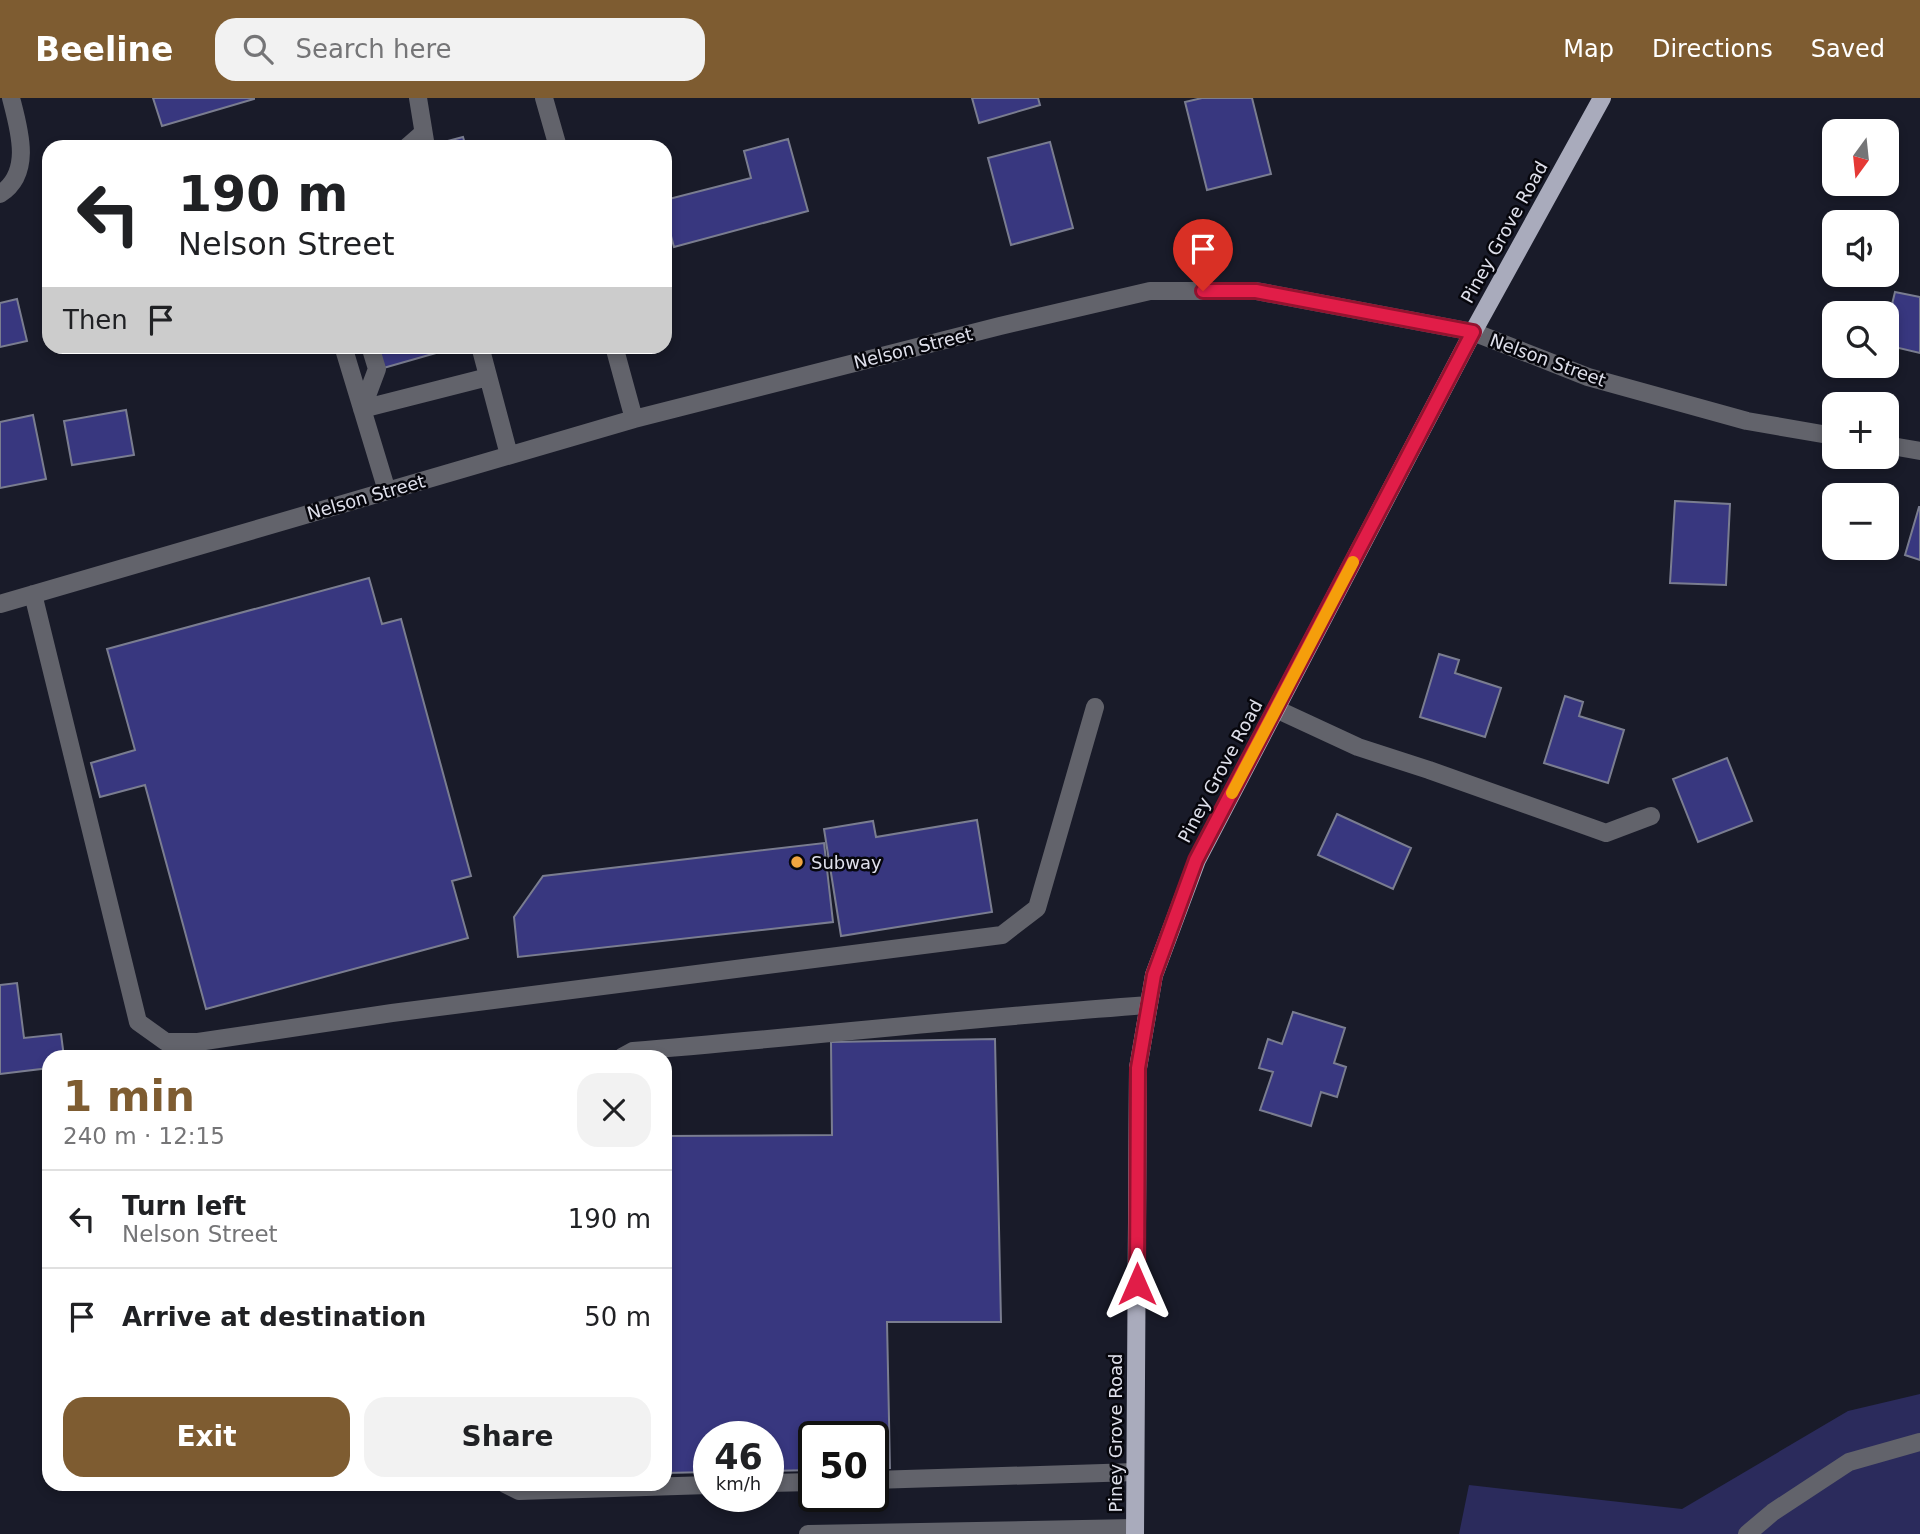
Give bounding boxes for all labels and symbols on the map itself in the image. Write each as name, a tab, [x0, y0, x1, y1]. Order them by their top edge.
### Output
north arrow	[1822, 119, 1899, 196]
street label: Piney Grove Road	[1456, 157, 1552, 307]
pin	[1173, 219, 1233, 291]
street label: Nelson Street	[851, 323, 975, 373]
street label: Nelson Street	[1487, 329, 1609, 391]
street label: Nelson Street	[305, 470, 427, 524]
street label: Piney Grove Road	[1173, 696, 1267, 846]
place label: Subway	[811, 852, 882, 873]
marker: Subway	[789, 854, 805, 870]
position arrow	[1100, 1247, 1174, 1321]
street label: Piney Grove Road	[1105, 1354, 1126, 1512]
speed limit sign: 50	[798, 1421, 889, 1512]

